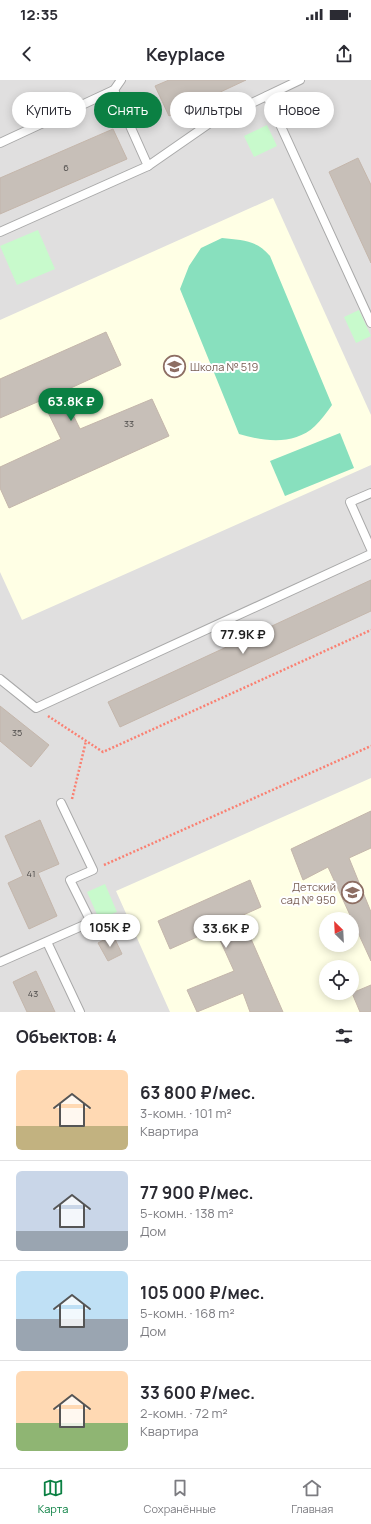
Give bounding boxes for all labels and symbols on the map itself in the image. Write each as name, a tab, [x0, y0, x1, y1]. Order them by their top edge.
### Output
house number: 6	[63, 161, 69, 174]
school or university icon: Школа № 519	[162, 354, 188, 380]
place label: Школа № 519	[190, 359, 258, 374]
pin: 63.8K ₽	[34, 388, 108, 422]
house number: 33	[124, 417, 134, 430]
pin: 77.9K ₽	[206, 621, 280, 655]
house number: 35	[12, 726, 22, 739]
house number: 41	[27, 867, 35, 880]
place label: Детский сад № 950	[281, 879, 336, 907]
school or university icon: Детский сад № 950	[339, 880, 365, 906]
north arrow	[319, 912, 359, 952]
pin: 105K ₽	[77, 914, 143, 948]
pin: 33.6K ₽	[189, 915, 263, 949]
house number: 43	[28, 987, 38, 1000]

